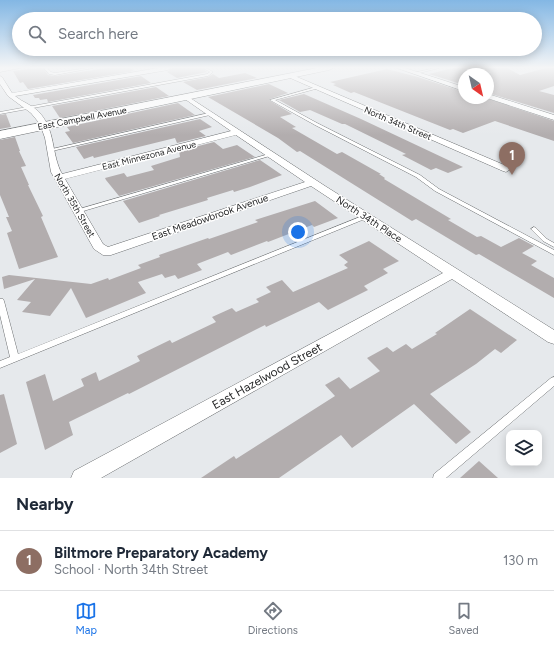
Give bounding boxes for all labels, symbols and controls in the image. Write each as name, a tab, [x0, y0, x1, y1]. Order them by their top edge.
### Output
search box	[12, 12, 542, 56]
icon: search	[26, 23, 48, 45]
text: Search here	[58, 25, 138, 43]
north arrow	[458, 68, 494, 104]
street label: East Campbell Avenue	[36, 104, 128, 132]
street label: North 34th Street	[363, 104, 434, 142]
street label: East Minnezona Avenue	[101, 138, 197, 172]
pin: 1	[499, 142, 525, 175]
street label: North 35th Street	[52, 171, 98, 239]
street label: East Meadowbrook Avenue	[150, 191, 270, 243]
street label: North 34th Place	[334, 193, 405, 245]
your location	[288, 222, 308, 242]
street label: East Hazelwood Street	[210, 340, 325, 412]
map controls	[506, 430, 542, 466]
button: layers	[506, 430, 542, 466]
text: Nearby	[16, 494, 74, 514]
text: Biltmore Preparatory Academy	[54, 544, 268, 562]
text: 1	[26, 553, 32, 568]
text: 130 m	[503, 553, 538, 568]
text: School · North 34th Street	[54, 562, 208, 577]
tab: Map	[75, 600, 97, 637]
tab: Directions	[248, 600, 298, 637]
tab: Saved	[448, 600, 479, 637]

